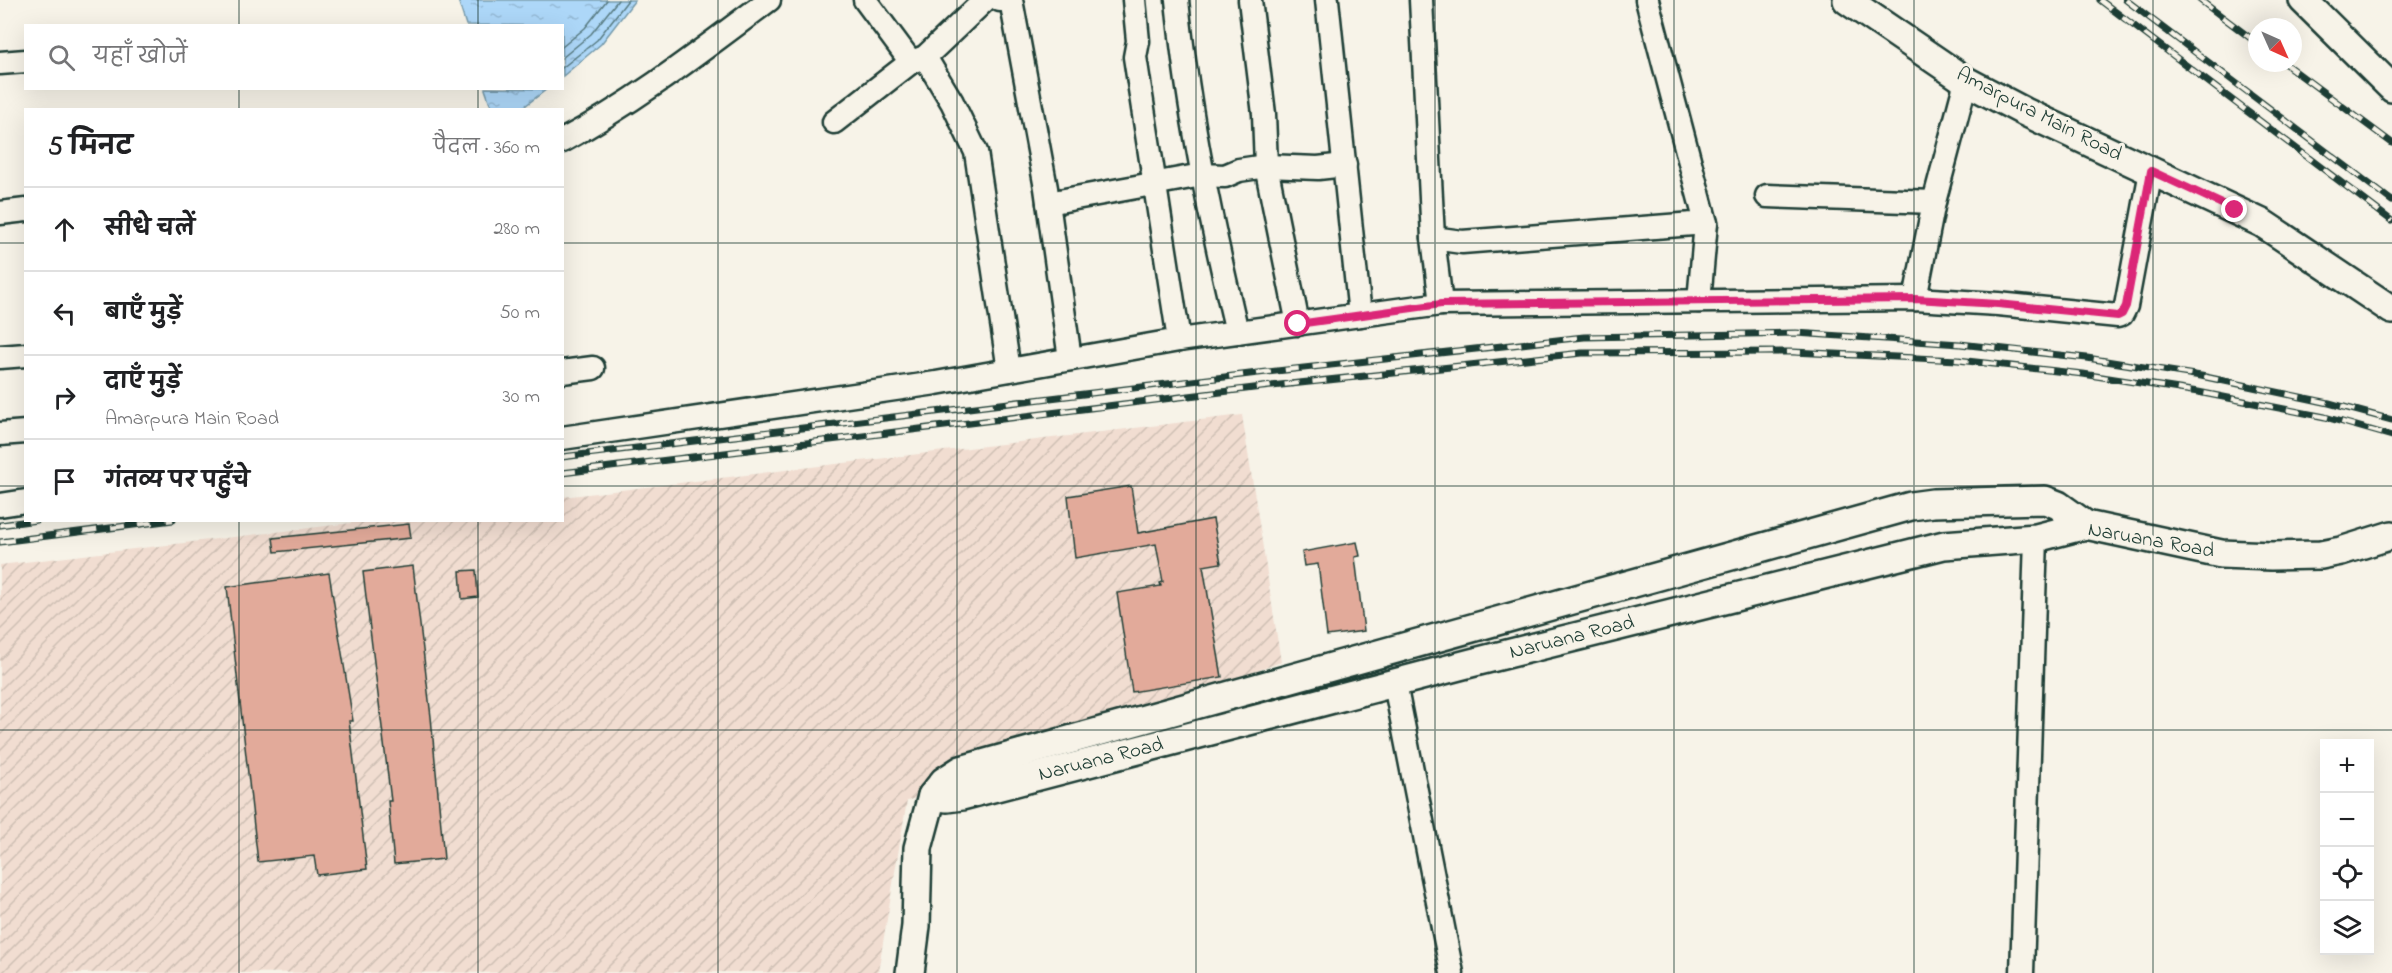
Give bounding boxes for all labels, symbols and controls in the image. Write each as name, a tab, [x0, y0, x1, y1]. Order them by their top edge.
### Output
north arrow	[2248, 18, 2302, 72]
search box	[24, 24, 564, 90]
icon: search	[45, 41, 78, 74]
text: यहाँ खोजें	[93, 42, 187, 74]
street label: Amarpura Main Road	[1951, 60, 2127, 170]
text: 5 मिनट	[48, 129, 132, 167]
text: पैदल · 360 m	[433, 134, 540, 163]
route end	[2221, 196, 2247, 222]
icon: ahead	[48, 213, 81, 246]
text: सीधे चलें	[105, 214, 195, 246]
text: 280 m	[493, 215, 540, 244]
icon: left	[48, 297, 81, 330]
text: बाएँ मुड़ें	[105, 298, 182, 330]
text: 50 m	[499, 299, 540, 328]
route start	[1284, 310, 1310, 336]
text: दाएँ मुड़ें	[105, 367, 181, 399]
icon: right	[48, 381, 81, 414]
text: 30 m	[503, 383, 540, 412]
text: Amarpura Main Road	[105, 405, 279, 434]
icon: arrive	[48, 465, 81, 498]
text: गंतव्य पर पहुँचे	[105, 466, 250, 498]
street label: Naruana Road	[2085, 515, 2217, 567]
street label: Naruana Road	[1506, 608, 1638, 668]
street label: Naruana Road	[1035, 730, 1167, 790]
map controls	[2320, 739, 2374, 955]
button: +	[2320, 739, 2374, 793]
button: −	[2320, 793, 2374, 847]
button: locate	[2320, 847, 2374, 901]
button: layers	[2320, 901, 2374, 955]

